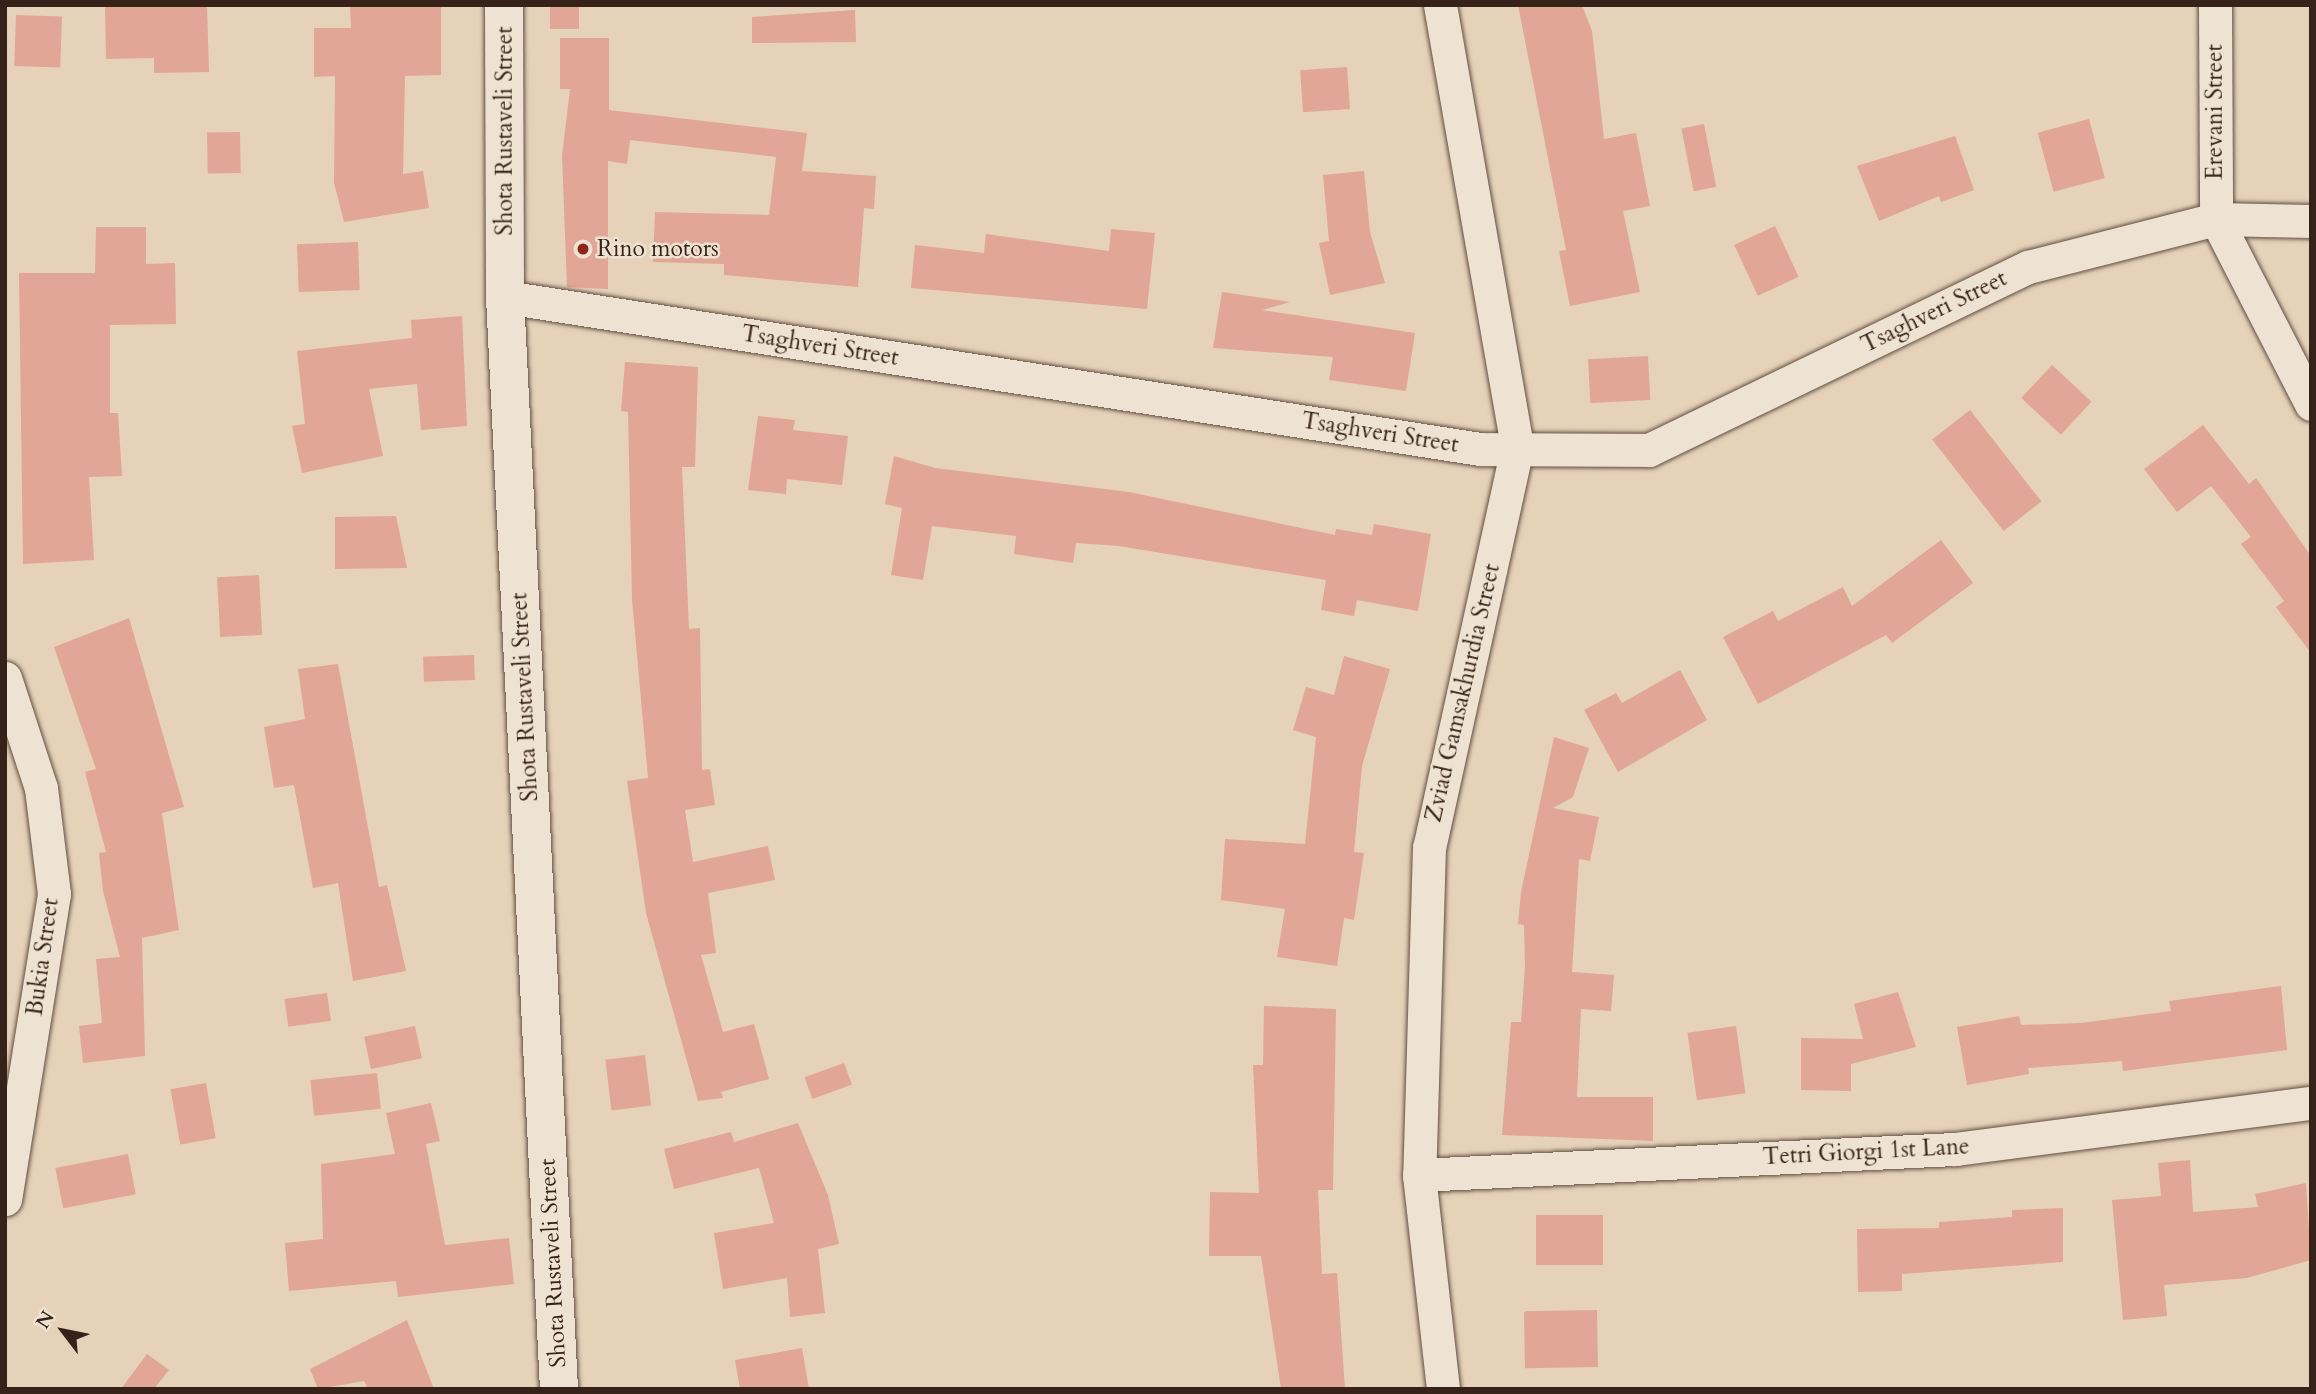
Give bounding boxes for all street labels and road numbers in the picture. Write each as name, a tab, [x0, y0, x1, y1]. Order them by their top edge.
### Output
street label: Shota Rustaveli Street	[491, 26, 519, 236]
street label: Erevani Street	[2201, 44, 2229, 180]
street label: Tsaghveri Street	[1857, 265, 2011, 359]
street label: Tsaghveri Street	[740, 320, 900, 372]
street label: Tsaghveri Street	[1300, 407, 1460, 459]
street label: Zviad Gamsakhurdia Street	[1420, 561, 1506, 825]
street label: Shota Rustaveli Street	[506, 592, 544, 802]
street label: Bukia Street	[21, 896, 65, 1018]
street label: Tetri Giorgi 1st Lane	[1762, 1133, 1970, 1171]
street label: Shota Rustaveli Street	[534, 1158, 572, 1368]

